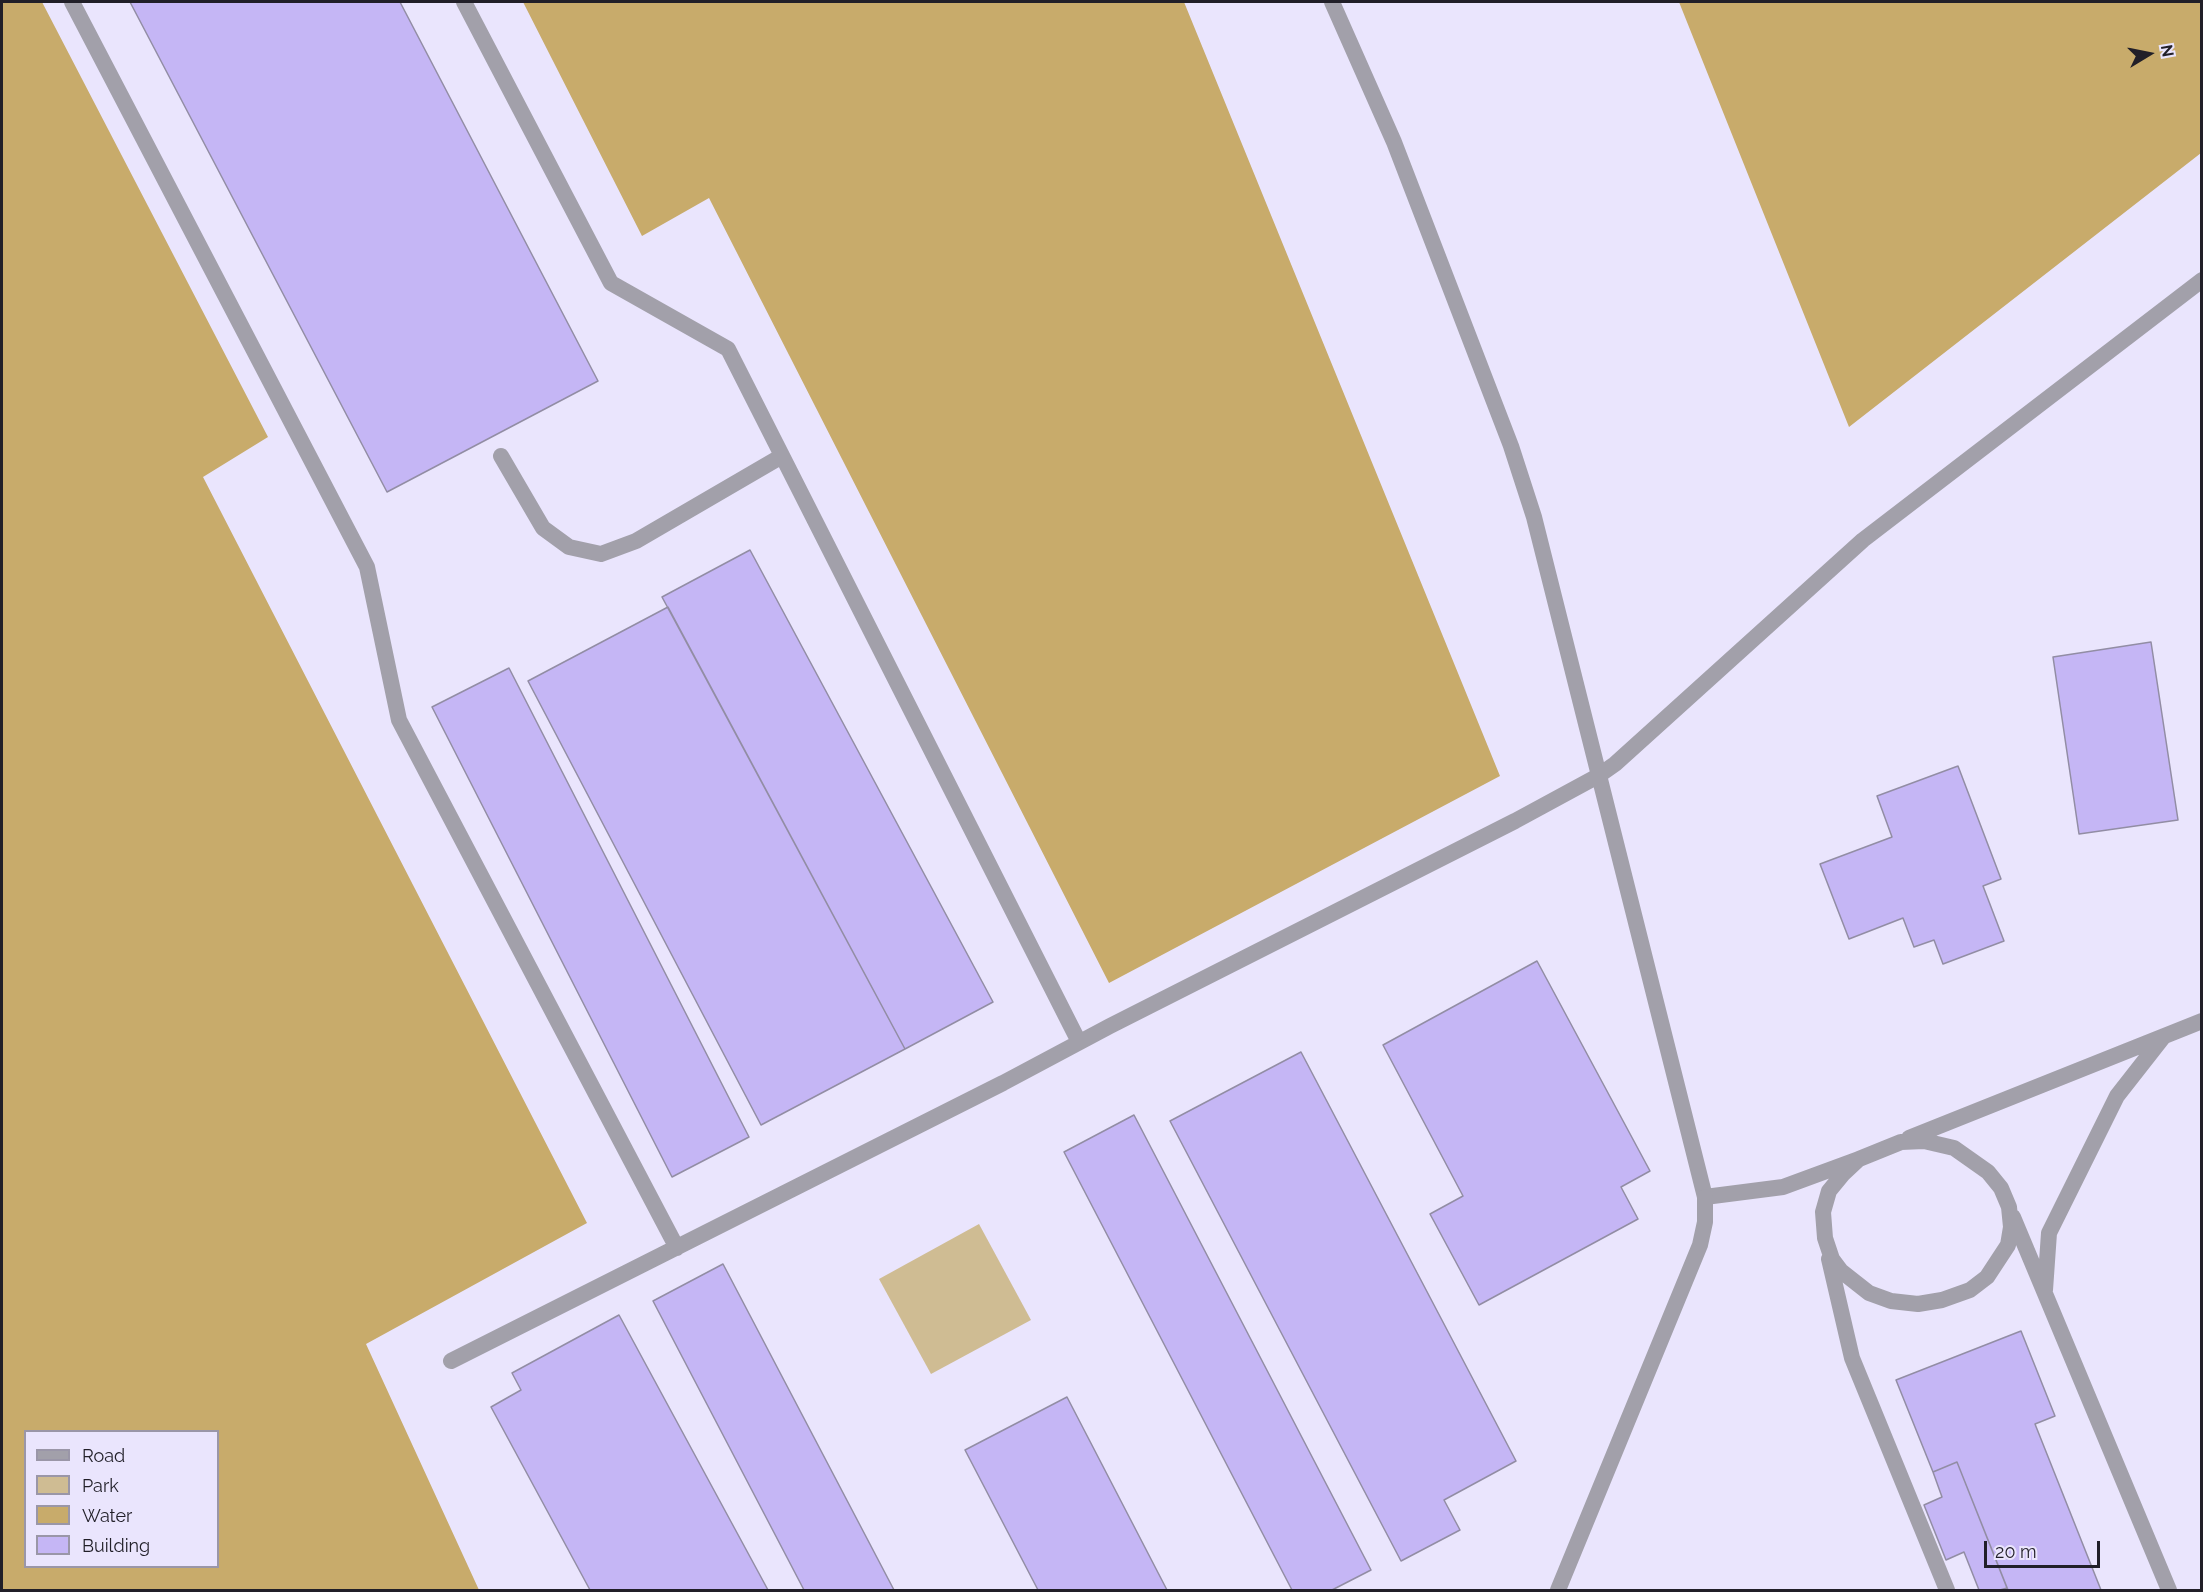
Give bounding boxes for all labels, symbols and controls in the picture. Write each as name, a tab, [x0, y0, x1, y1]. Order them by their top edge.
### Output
north arrow	[2119, 24, 2179, 84]
text: N	[2157, 43, 2178, 58]
legend	[24, 1430, 219, 1568]
text: Road	[82, 1445, 125, 1466]
text: Park	[82, 1475, 119, 1496]
text: Water	[82, 1505, 132, 1526]
scale bar	[1987, 1529, 2102, 1567]
text: Building	[82, 1535, 150, 1556]
text: 20 m	[1995, 1541, 2037, 1562]

